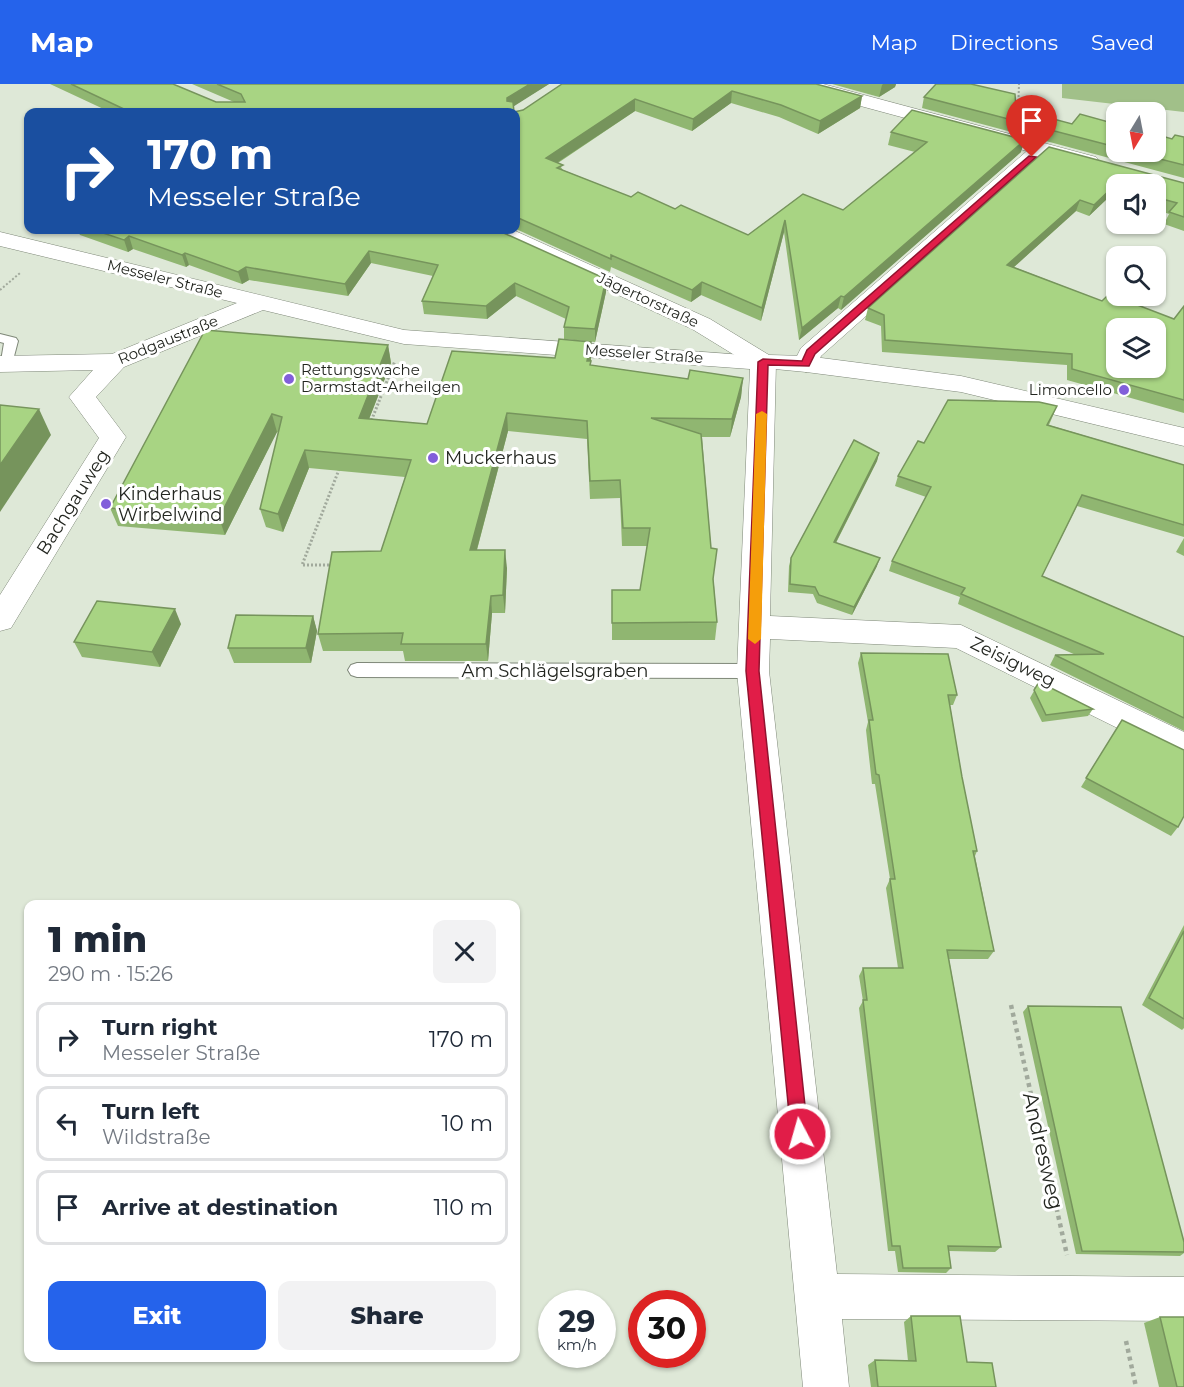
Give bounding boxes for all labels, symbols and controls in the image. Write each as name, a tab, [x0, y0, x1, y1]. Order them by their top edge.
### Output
text: Map	[30, 25, 93, 59]
text: Map	[871, 30, 917, 55]
text: Directions	[950, 30, 1058, 55]
text: Saved	[1091, 30, 1154, 55]
pin	[1006, 95, 1057, 157]
north arrow	[1106, 102, 1166, 162]
map controls	[1106, 102, 1166, 378]
icon: arrive	[1015, 104, 1048, 137]
text: 170 m	[147, 128, 273, 180]
icon: right	[48, 132, 126, 210]
button: sound	[1106, 174, 1166, 234]
text: Messeler Straße	[147, 180, 361, 213]
button: search	[1106, 246, 1166, 306]
street label: Messeler Straße	[105, 255, 225, 302]
street label: Jägertorstraße	[593, 267, 702, 331]
street label: Rodgaustraße	[115, 311, 221, 368]
button: layers	[1106, 318, 1166, 378]
street label: Messeler Straße	[584, 340, 704, 367]
place label: Rettungswache Darmstadt-Arheilgen	[301, 360, 461, 396]
marker: Rettungswache Darmstadt-Arheilgen	[282, 372, 296, 386]
place label: Limoncello	[1029, 380, 1112, 399]
marker: Limoncello	[1117, 383, 1131, 397]
street label: Bachgauweg	[32, 445, 114, 559]
place label: Muckerhaus	[445, 447, 556, 469]
marker: Muckerhaus	[426, 451, 440, 465]
place label: Kinderhaus Wirbelwind	[118, 483, 223, 526]
marker: Kinderhaus Wirbelwind	[99, 497, 113, 511]
street label: Zeisigweg	[967, 632, 1059, 692]
street label: Am Schlägelsgraben	[462, 660, 648, 682]
text: 1 min	[48, 917, 147, 961]
button: close	[433, 920, 496, 983]
text: 290 m · 15:26	[48, 962, 173, 986]
text: Turn right	[102, 1014, 217, 1041]
icon: right	[51, 1023, 84, 1056]
text: 170 m	[429, 1026, 493, 1053]
text: Messeler Straße	[102, 1041, 260, 1065]
street label: Andresweg	[1018, 1090, 1069, 1212]
text: Turn left	[102, 1098, 200, 1125]
position arrow	[768, 1102, 832, 1166]
icon: left	[51, 1107, 84, 1140]
text: 10 m	[441, 1110, 493, 1137]
text: Wildstraße	[102, 1125, 211, 1149]
icon: arrive	[51, 1191, 84, 1224]
text: Arrive at destination	[102, 1194, 338, 1221]
text: 110 m	[433, 1194, 493, 1221]
button: Exit	[48, 1281, 266, 1350]
button: Share	[278, 1281, 496, 1350]
speed limit sign: 30	[628, 1290, 706, 1368]
text: 29	[559, 1303, 595, 1340]
text: km/h	[557, 1335, 597, 1354]

